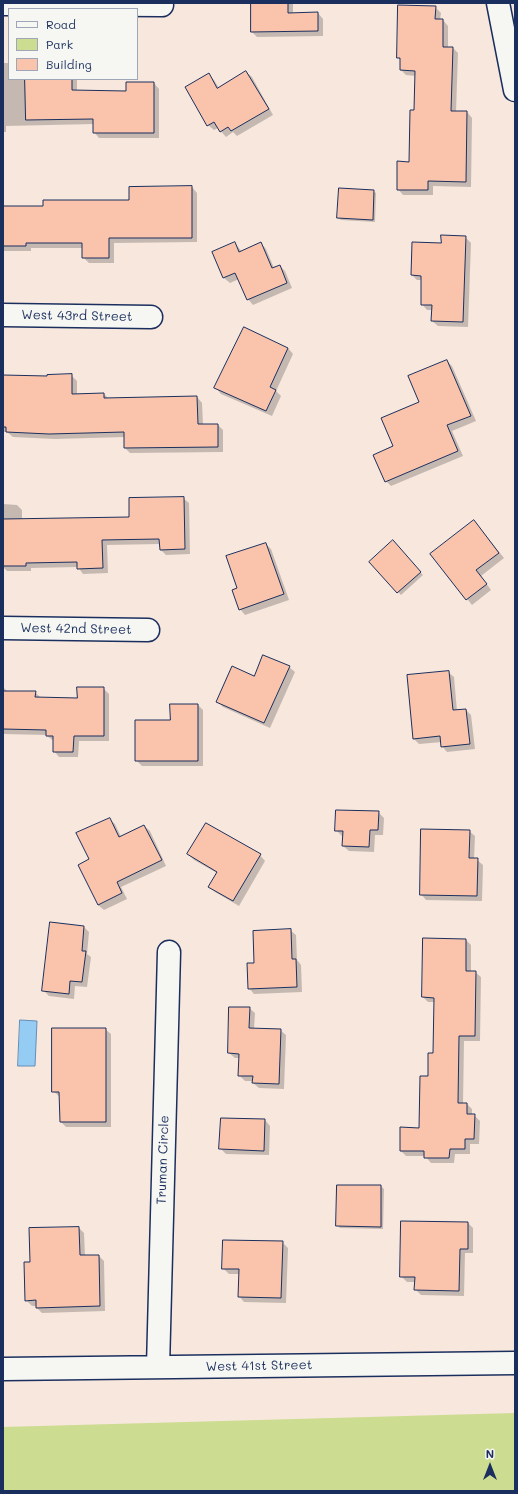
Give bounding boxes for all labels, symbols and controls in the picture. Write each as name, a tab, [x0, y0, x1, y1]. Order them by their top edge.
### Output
legend	[8, 8, 138, 80]
text: Road	[46, 16, 76, 32]
text: Park	[46, 36, 73, 52]
text: Building	[46, 56, 92, 72]
street label: West 43rd Street	[21, 307, 133, 325]
street label: West 42nd Street	[20, 620, 132, 638]
street label: Truman Circle	[154, 1115, 172, 1205]
street label: West 41st Street	[206, 1357, 312, 1375]
north arrow	[470, 1446, 510, 1486]
text: N	[486, 1446, 494, 1461]

